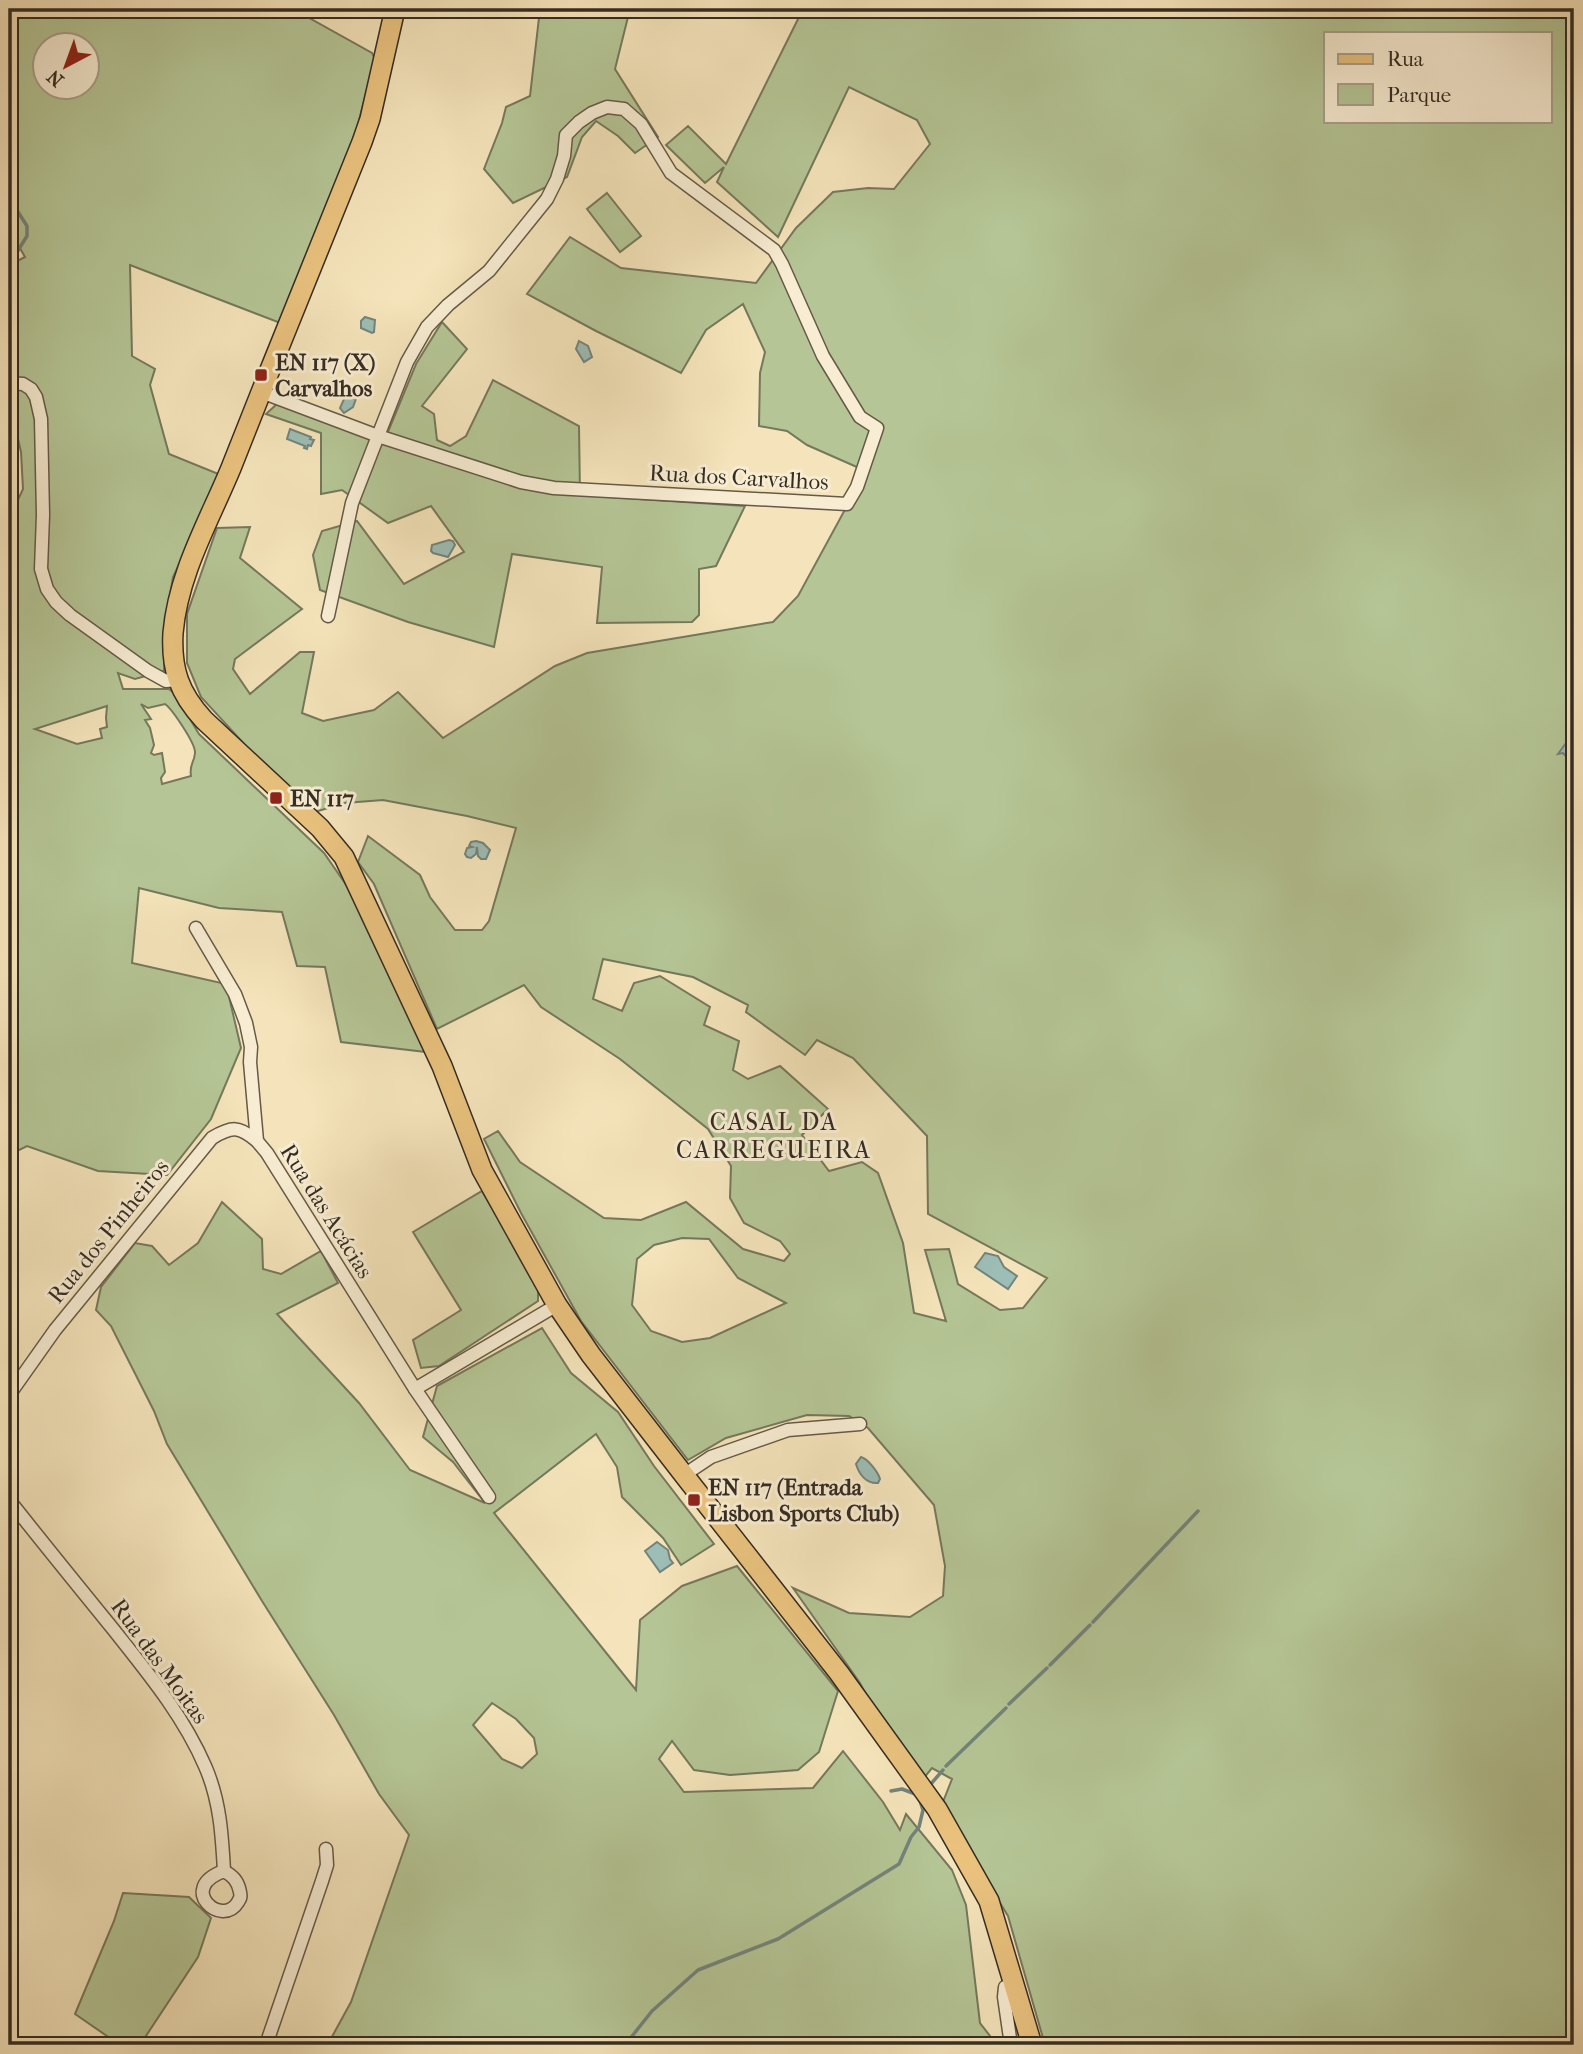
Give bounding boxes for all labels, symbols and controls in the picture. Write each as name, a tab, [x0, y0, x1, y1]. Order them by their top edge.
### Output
north arrow	[32, 32, 102, 102]
legend	[1324, 32, 1552, 122]
text: Rua	[1387, 47, 1424, 71]
text: N	[42, 65, 68, 91]
text: Parque	[1387, 83, 1451, 107]
place label: EN 117 (X) Carvalhos	[275, 349, 376, 402]
marker: EN 117 (X) Carvalhos	[253, 367, 269, 383]
street label: Rua dos Carvalhos	[649, 459, 829, 496]
place label: EN 117	[290, 785, 354, 812]
marker: EN 117	[268, 790, 284, 806]
district label: CASAL DA CARREGUEIRA	[676, 1108, 872, 1164]
street label: Rua das Acácias	[275, 1139, 379, 1283]
street label: Rua dos Pinheiros	[42, 1154, 175, 1309]
place label: EN 117 (Entrada Lisbon Sports Club)	[708, 1474, 899, 1527]
marker: EN 117 (Entrada Lisbon Sports Club)	[686, 1492, 702, 1508]
street label: Rua das Moitas	[105, 1594, 214, 1729]

